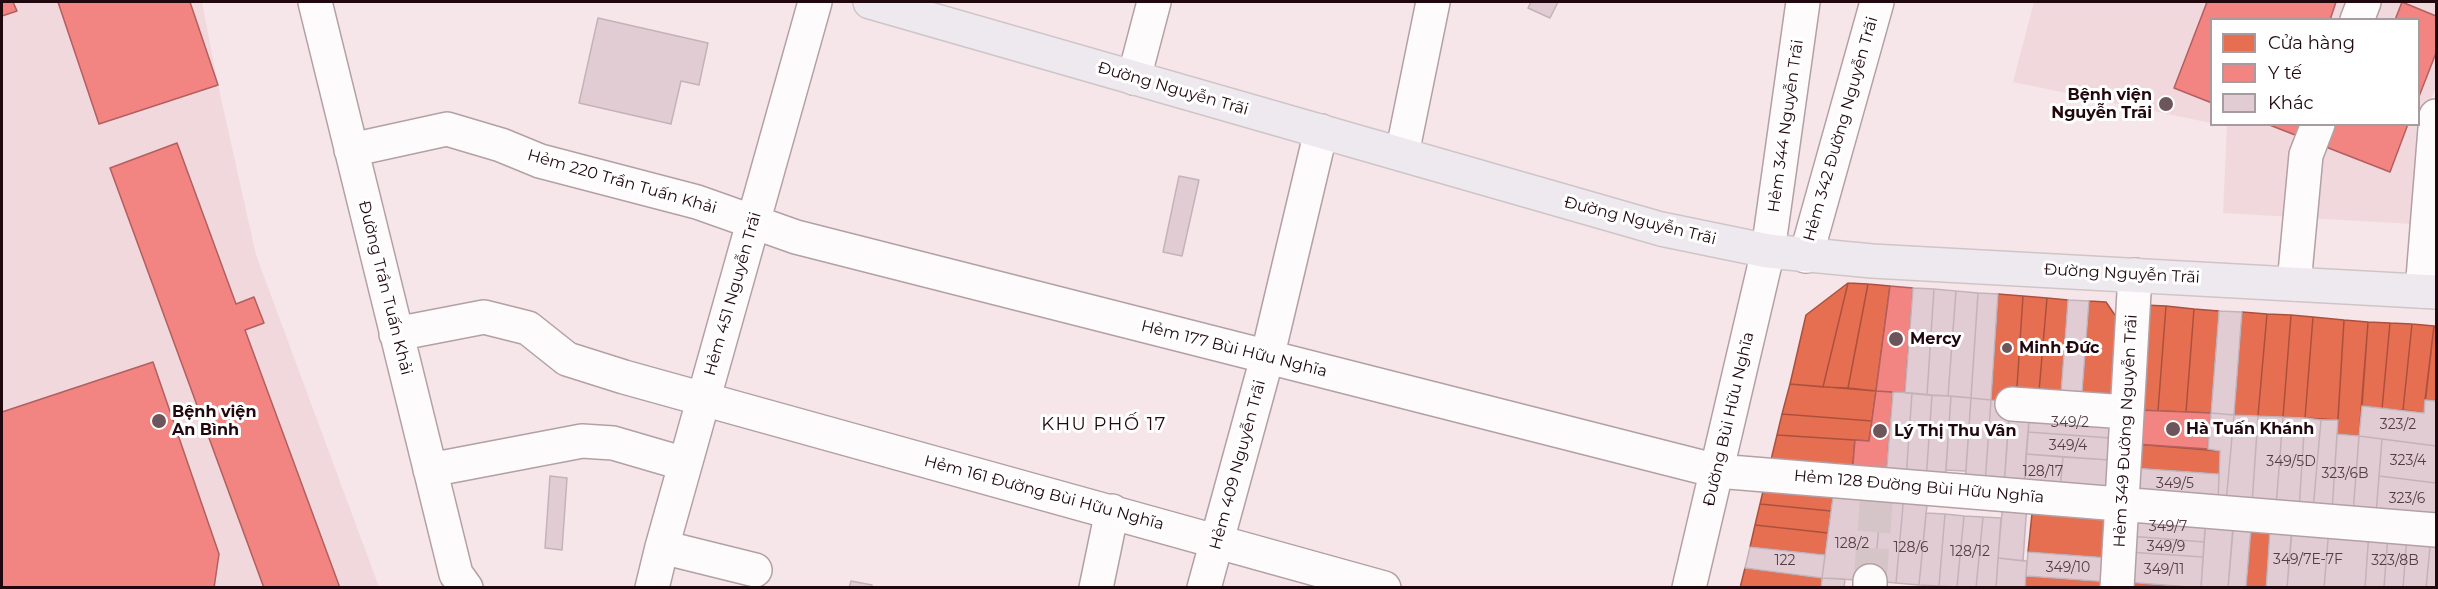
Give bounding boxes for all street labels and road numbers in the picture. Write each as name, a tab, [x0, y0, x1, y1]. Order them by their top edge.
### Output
street label: Hẻm 342 Đường Nguyễn Trãi	[1800, 14, 1882, 244]
street label: Hẻm 344 Nguyễn Trãi	[1764, 38, 1808, 214]
street label: Đường Nguyễn Trãi	[1095, 58, 1251, 120]
street label: Hẻm 220 Trần Tuấn Khải	[525, 146, 719, 218]
street label: Đường Nguyễn Trãi	[1562, 193, 1718, 249]
street label: Đường Trần Tuấn Khải	[354, 199, 416, 377]
street label: Hẻm 451 Nguyễn Trãi	[700, 210, 766, 378]
street label: Đường Nguyễn Trãi	[2044, 260, 2200, 288]
street label: Hẻm 349 Đường Nguyễn Trãi	[2110, 314, 2142, 548]
street label: Hẻm 177 Bùi Hữu Nghĩa	[1139, 317, 1329, 381]
street label: Đường Bùi Hữu Nghĩa	[1700, 330, 1758, 508]
street label: Hẻm 409 Nguyễn Trãi	[1206, 378, 1270, 552]
street label: Hẻm 161 Đường Bùi Hữu Nghĩa	[922, 452, 1166, 534]
street label: Hẻm 128 Đường Bùi Hữu Nghĩa	[1793, 466, 2045, 508]

